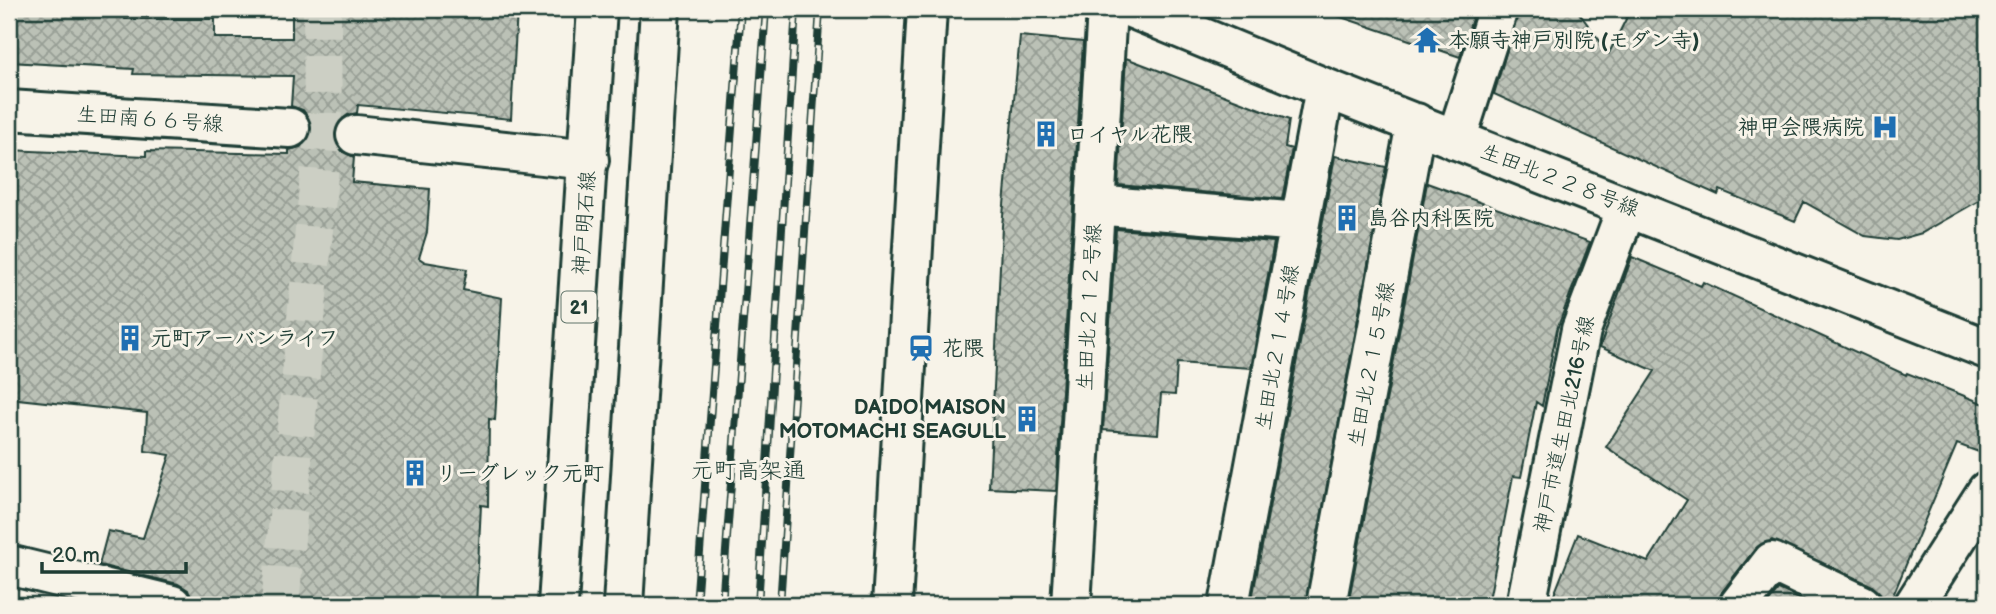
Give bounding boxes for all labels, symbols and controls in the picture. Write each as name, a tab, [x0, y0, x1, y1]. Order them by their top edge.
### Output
temple icon: 本願寺神戸別院 (モダン寺)	[1412, 25, 1442, 55]
place label: 本願寺神戸別院 (モダン寺)	[1448, 28, 1699, 53]
street label: 生田南６６号線	[76, 102, 224, 137]
hospital icon: 神甲会隈病院	[1870, 112, 1900, 142]
place label: 神甲会隈病院	[1738, 115, 1864, 140]
building icon: ロイヤル花隈	[1031, 119, 1061, 149]
place label: ロイヤル花隈	[1067, 122, 1193, 147]
street label: 生田北２２８号線	[1477, 139, 1643, 222]
street label: 神戸明石線	[568, 170, 601, 276]
building icon: 島谷内科医院	[1332, 203, 1362, 233]
place label: 島谷内科医院	[1368, 206, 1494, 231]
street label: 生田北２１２号線	[1073, 222, 1106, 392]
street label: 生田北２１４号線	[1251, 262, 1304, 432]
street label: 生田北２１５号線	[1343, 279, 1400, 449]
road number: 21	[562, 292, 596, 322]
street label: 神戸市道生田北216号線	[1529, 313, 1600, 535]
building icon: 元町アーバンライフ	[115, 323, 145, 353]
place label: 元町アーバンライフ	[151, 326, 339, 351]
station icon: 花隈	[906, 333, 936, 363]
place label: 花隈	[942, 336, 984, 361]
place label: DAIDO MAISON MOTOMACHI SEAGULL	[779, 395, 1006, 444]
building icon: DAIDO MAISON MOTOMACHI SEAGULL	[1012, 404, 1042, 434]
district label: 元町高架通	[691, 457, 806, 485]
building icon: リーグレック元町	[400, 458, 430, 488]
place label: リーグレック元町	[436, 461, 604, 486]
scale bar	[42, 530, 186, 574]
text: 20 m	[52, 543, 100, 568]

